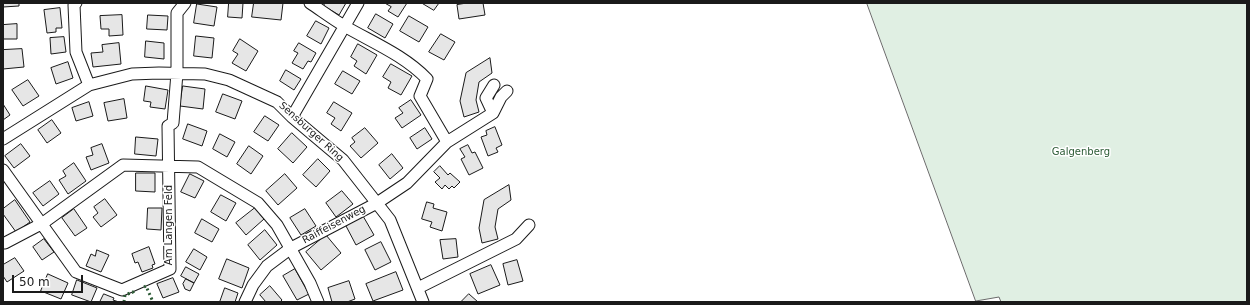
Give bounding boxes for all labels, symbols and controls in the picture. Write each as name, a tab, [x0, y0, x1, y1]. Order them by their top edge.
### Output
street label: Sensburger Ring	[276, 100, 346, 164]
park label: Galgenberg	[1052, 146, 1110, 158]
street label: Am Langen Feld	[163, 185, 175, 265]
street label: Raiffeisenweg	[300, 203, 368, 247]
scale bar	[14, 267, 85, 293]
text: 50 m	[19, 275, 50, 289]

